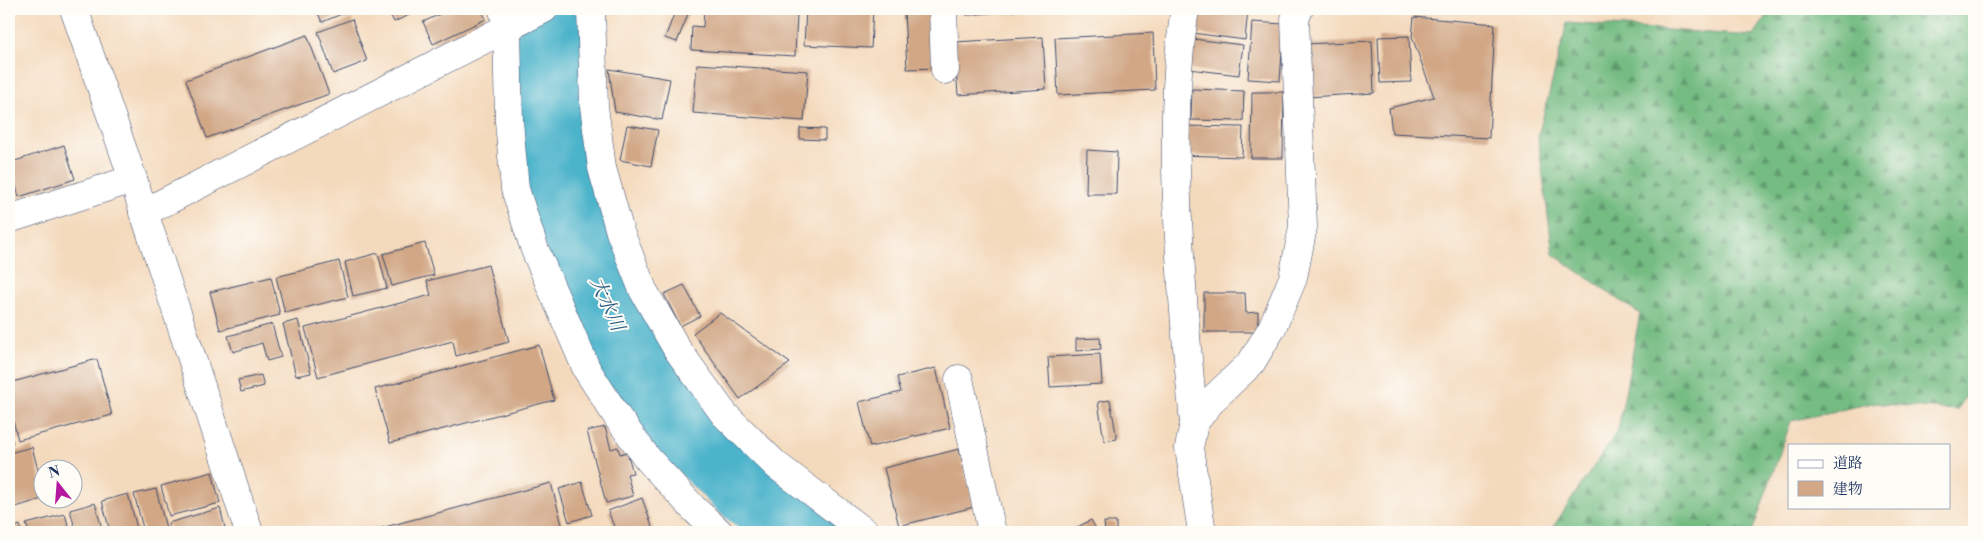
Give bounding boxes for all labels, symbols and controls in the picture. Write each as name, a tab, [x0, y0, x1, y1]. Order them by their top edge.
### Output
water label: 大水川	[584, 273, 630, 337]
legend	[1788, 444, 1950, 508]
text: 道路	[1833, 454, 1863, 473]
north arrow	[32, 458, 82, 508]
text: N	[47, 462, 62, 483]
text: 建物	[1833, 480, 1863, 499]

